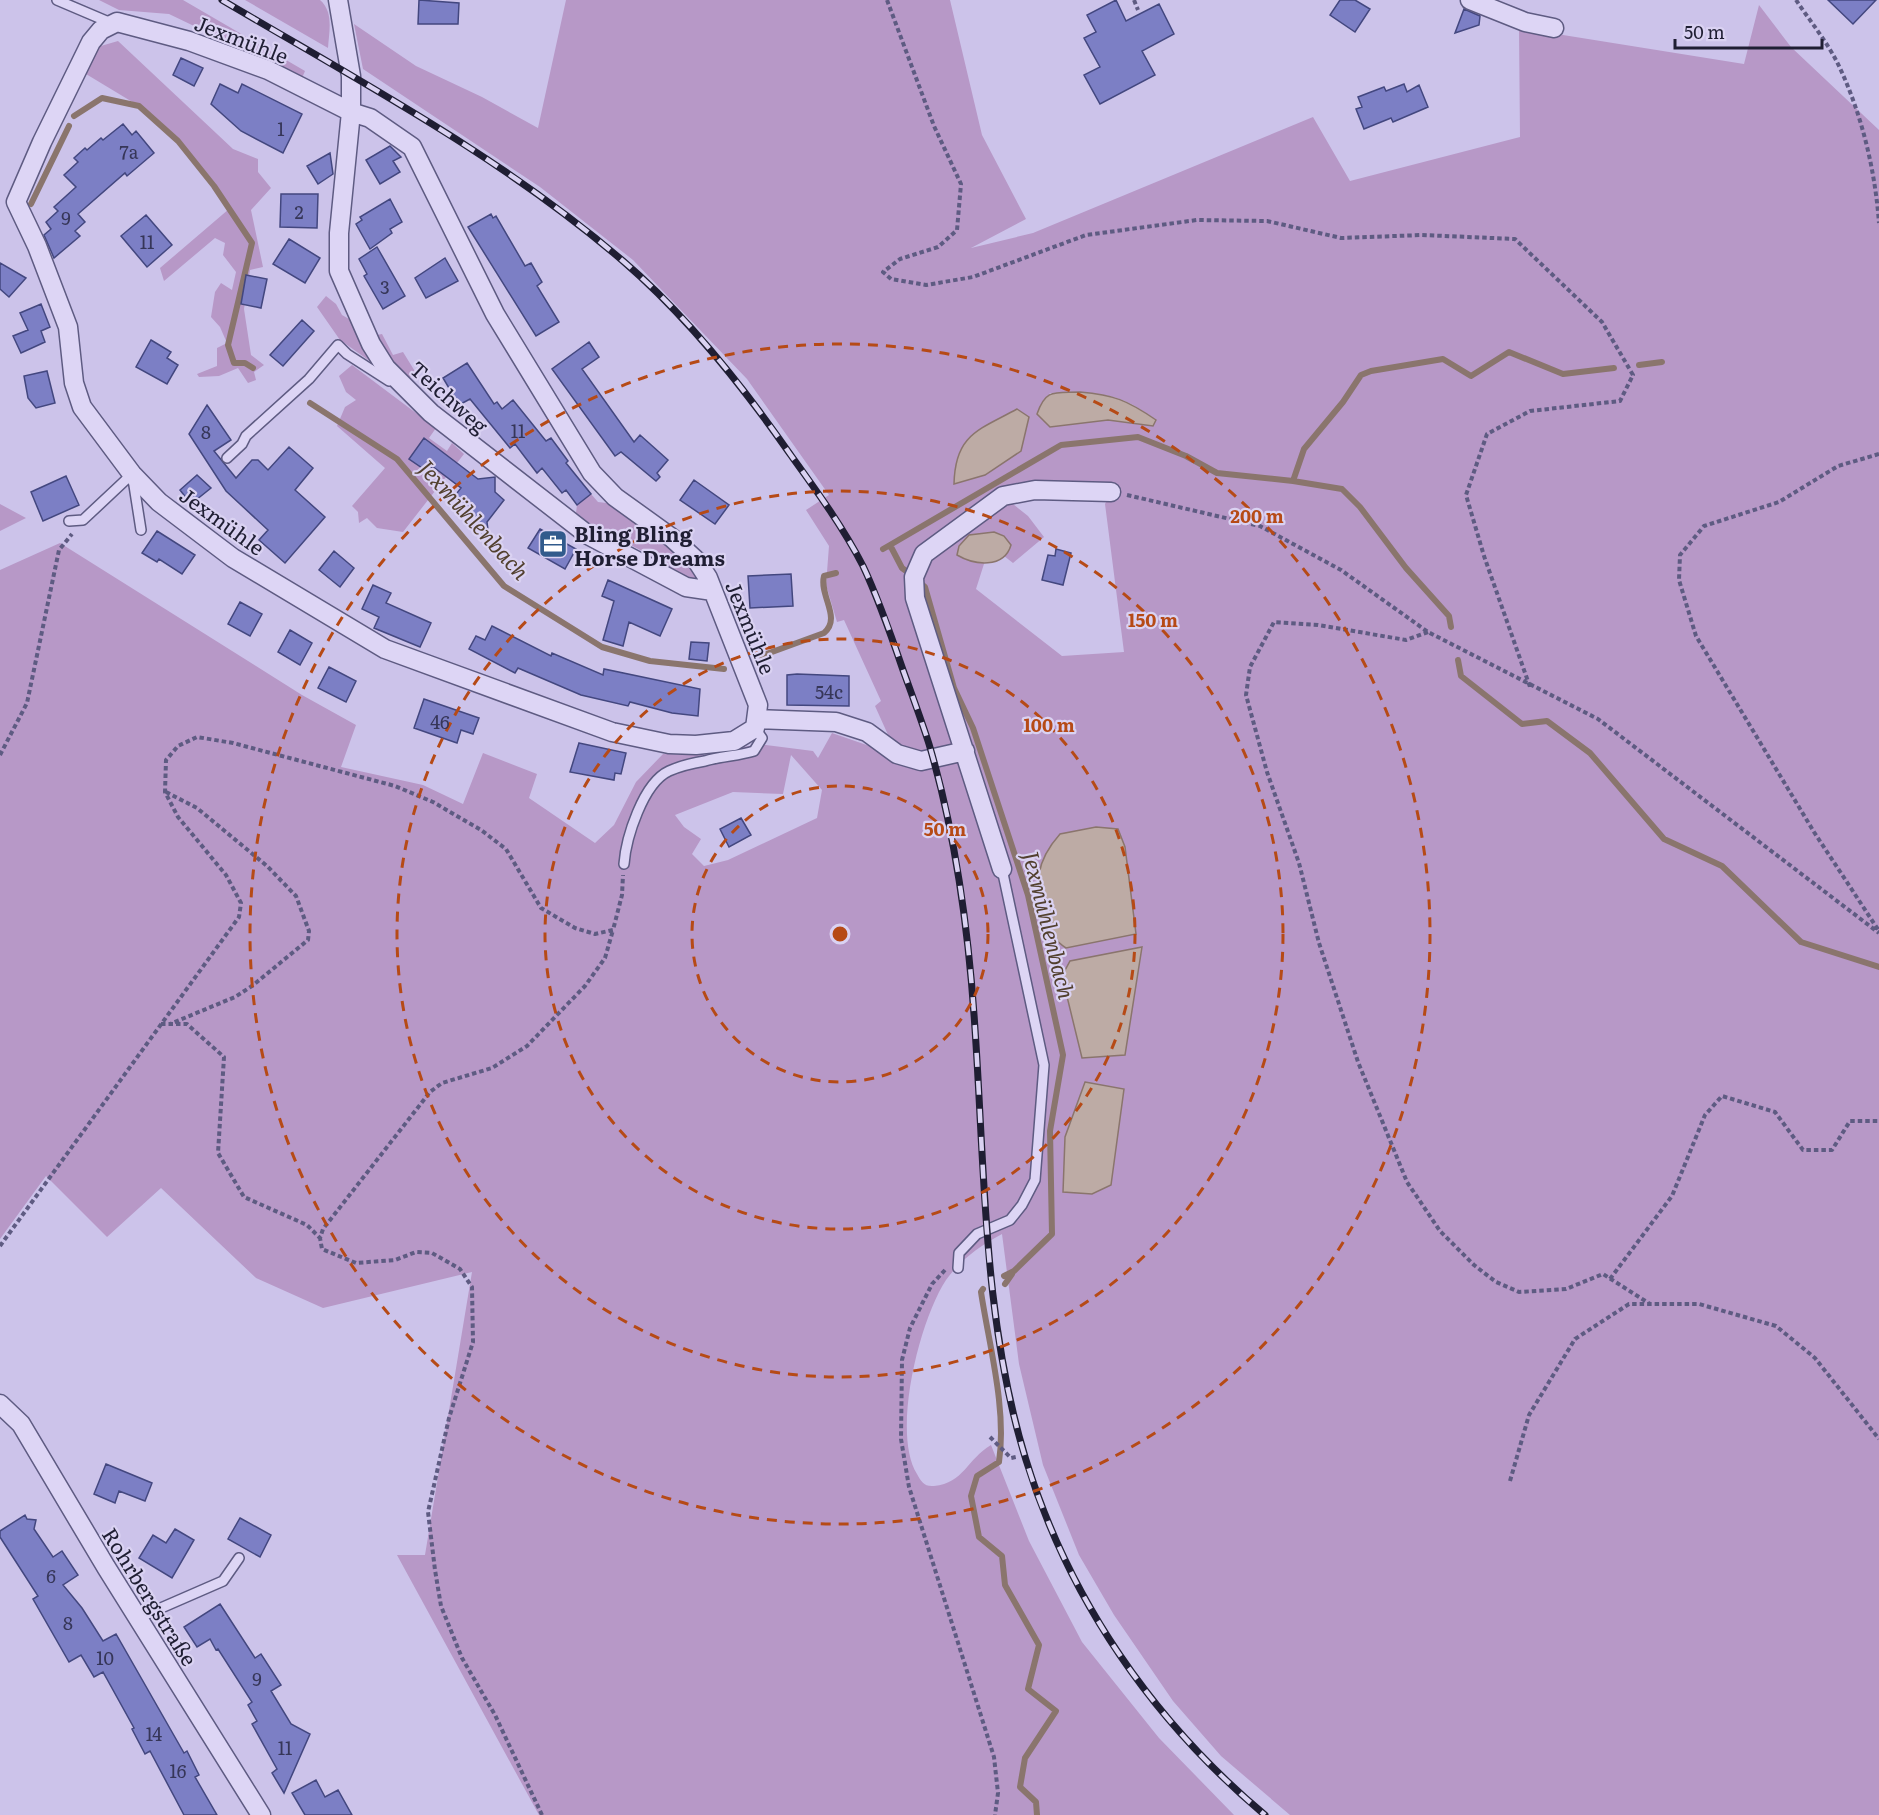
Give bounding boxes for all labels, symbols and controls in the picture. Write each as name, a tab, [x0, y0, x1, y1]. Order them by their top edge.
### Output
street label: Jexmühle	[190, 6, 294, 70]
scale bar	[1675, 12, 1822, 50]
text: 50 m	[1684, 18, 1725, 45]
house number: 1	[277, 115, 285, 142]
house number: 7a	[120, 138, 139, 165]
house number: 2	[294, 198, 304, 225]
house number: 9	[61, 204, 71, 231]
house number: 11	[140, 228, 154, 255]
house number: 3	[380, 273, 390, 300]
street label: Teichweg	[404, 352, 496, 440]
house number: 11	[511, 417, 525, 444]
house number: 8	[201, 418, 211, 445]
water label: Jexmühlenbach	[412, 452, 538, 586]
street label: Jexmühle	[174, 479, 272, 562]
text: 200 m	[1230, 502, 1284, 529]
place label: Bling Bling Horse Dreams	[574, 517, 725, 572]
office icon: Bling Bling Horse Dreams	[537, 528, 569, 560]
street label: Jexmühle	[719, 576, 785, 679]
text: 150 m	[1128, 606, 1178, 633]
house number: 54c	[815, 678, 843, 705]
house number: 46	[430, 708, 450, 735]
text: 100 m	[1023, 711, 1075, 738]
text: 50 m	[924, 815, 966, 842]
water label: Jexmühlenbach	[1016, 848, 1084, 1002]
centre of rings	[830, 924, 850, 944]
street label: Rohrbergstraße	[96, 1521, 206, 1671]
house number: 6	[46, 1562, 56, 1589]
house number: 8	[63, 1609, 73, 1636]
house number: 10	[96, 1644, 114, 1671]
house number: 9	[252, 1665, 262, 1692]
house number: 14	[146, 1720, 162, 1747]
house number: 11	[278, 1734, 292, 1761]
house number: 16	[170, 1757, 187, 1784]

